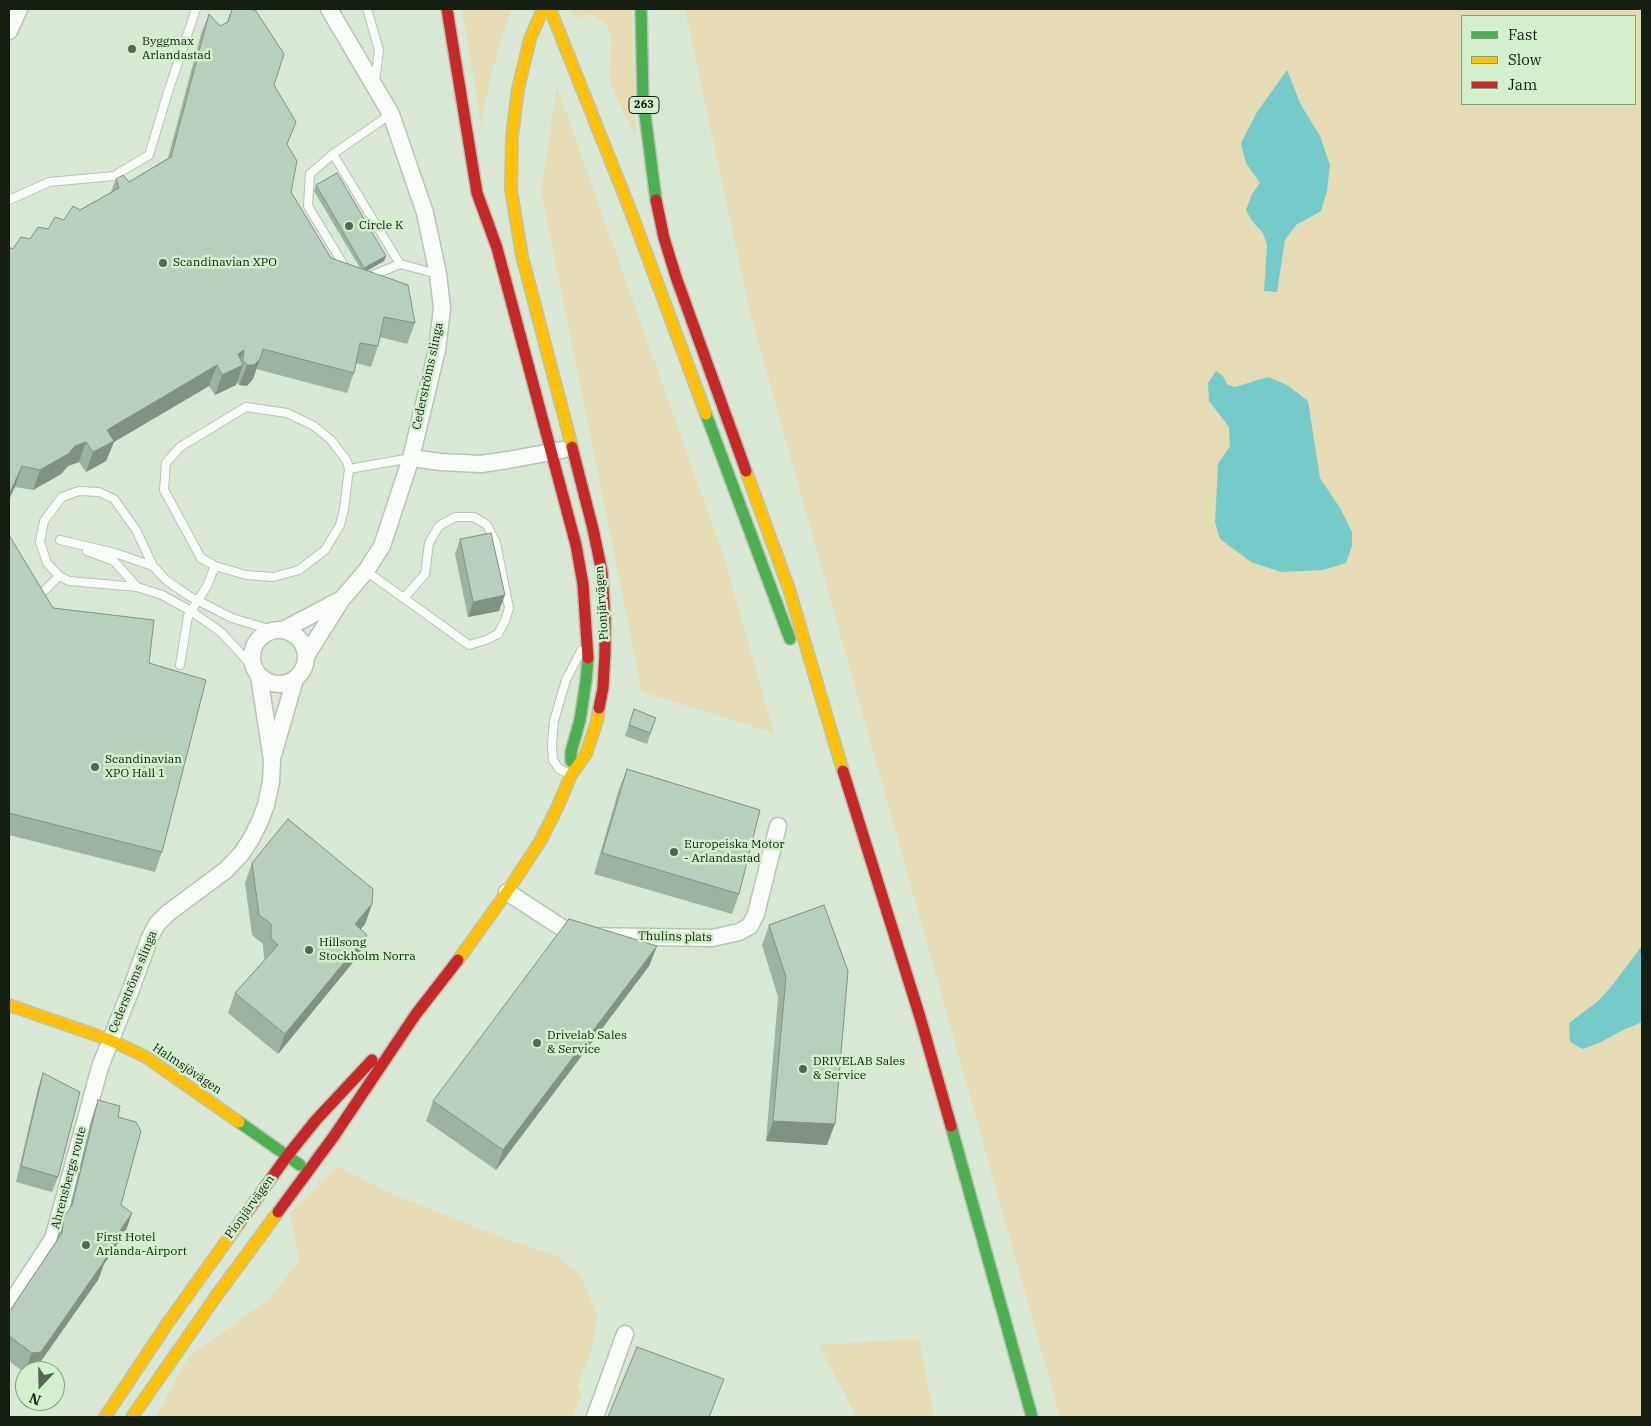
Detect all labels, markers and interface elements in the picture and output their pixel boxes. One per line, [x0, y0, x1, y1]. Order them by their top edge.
legend [1461, 15, 1636, 105]
text: Fast [1508, 25, 1538, 44]
place label: Byggmax Arlandastad [142, 35, 211, 63]
marker: Byggmax Arlandastad [126, 43, 138, 55]
text: Slow [1508, 50, 1541, 69]
text: Jam [1508, 75, 1537, 94]
road number: 263 [629, 96, 659, 114]
place label: Circle K [359, 219, 403, 233]
marker: Circle K [343, 220, 355, 232]
place label: Scandinavian XPO [173, 256, 277, 270]
marker: Scandinavian XPO [157, 257, 169, 269]
street label: Cederströms slinga [410, 321, 446, 431]
street label: Pionjärvägen [592, 565, 612, 641]
place label: Scandinavian XPO Hall 1 [105, 753, 182, 781]
marker: Scandinavian XPO Hall 1 [89, 761, 101, 773]
place label: Europeiska Motor - Arlandastad [684, 838, 785, 866]
marker: Europeiska Motor - Arlandastad [668, 846, 680, 858]
street label: Cederströms slinga [106, 929, 160, 1035]
street label: Thulins plats [638, 929, 712, 945]
place label: Hillsong Stockholm Norra [319, 936, 416, 964]
marker: Hillsong Stockholm Norra [303, 944, 315, 956]
place label: Drivelab Sales & Service [547, 1029, 627, 1057]
marker: Drivelab Sales & Service [531, 1037, 543, 1049]
street label: Halmsjövägen [150, 1041, 224, 1097]
place label: DRIVELAB Sales & Service [813, 1055, 905, 1083]
marker: DRIVELAB Sales & Service [797, 1063, 809, 1075]
street label: Ahrensbergs route [48, 1125, 90, 1231]
street label: Pionjärvägen [222, 1172, 278, 1242]
place label: First Hotel Arlanda-Airport [96, 1231, 187, 1259]
marker: First Hotel Arlanda-Airport [80, 1239, 92, 1251]
north arrow [15, 1361, 65, 1411]
text: N [27, 1389, 43, 1409]

